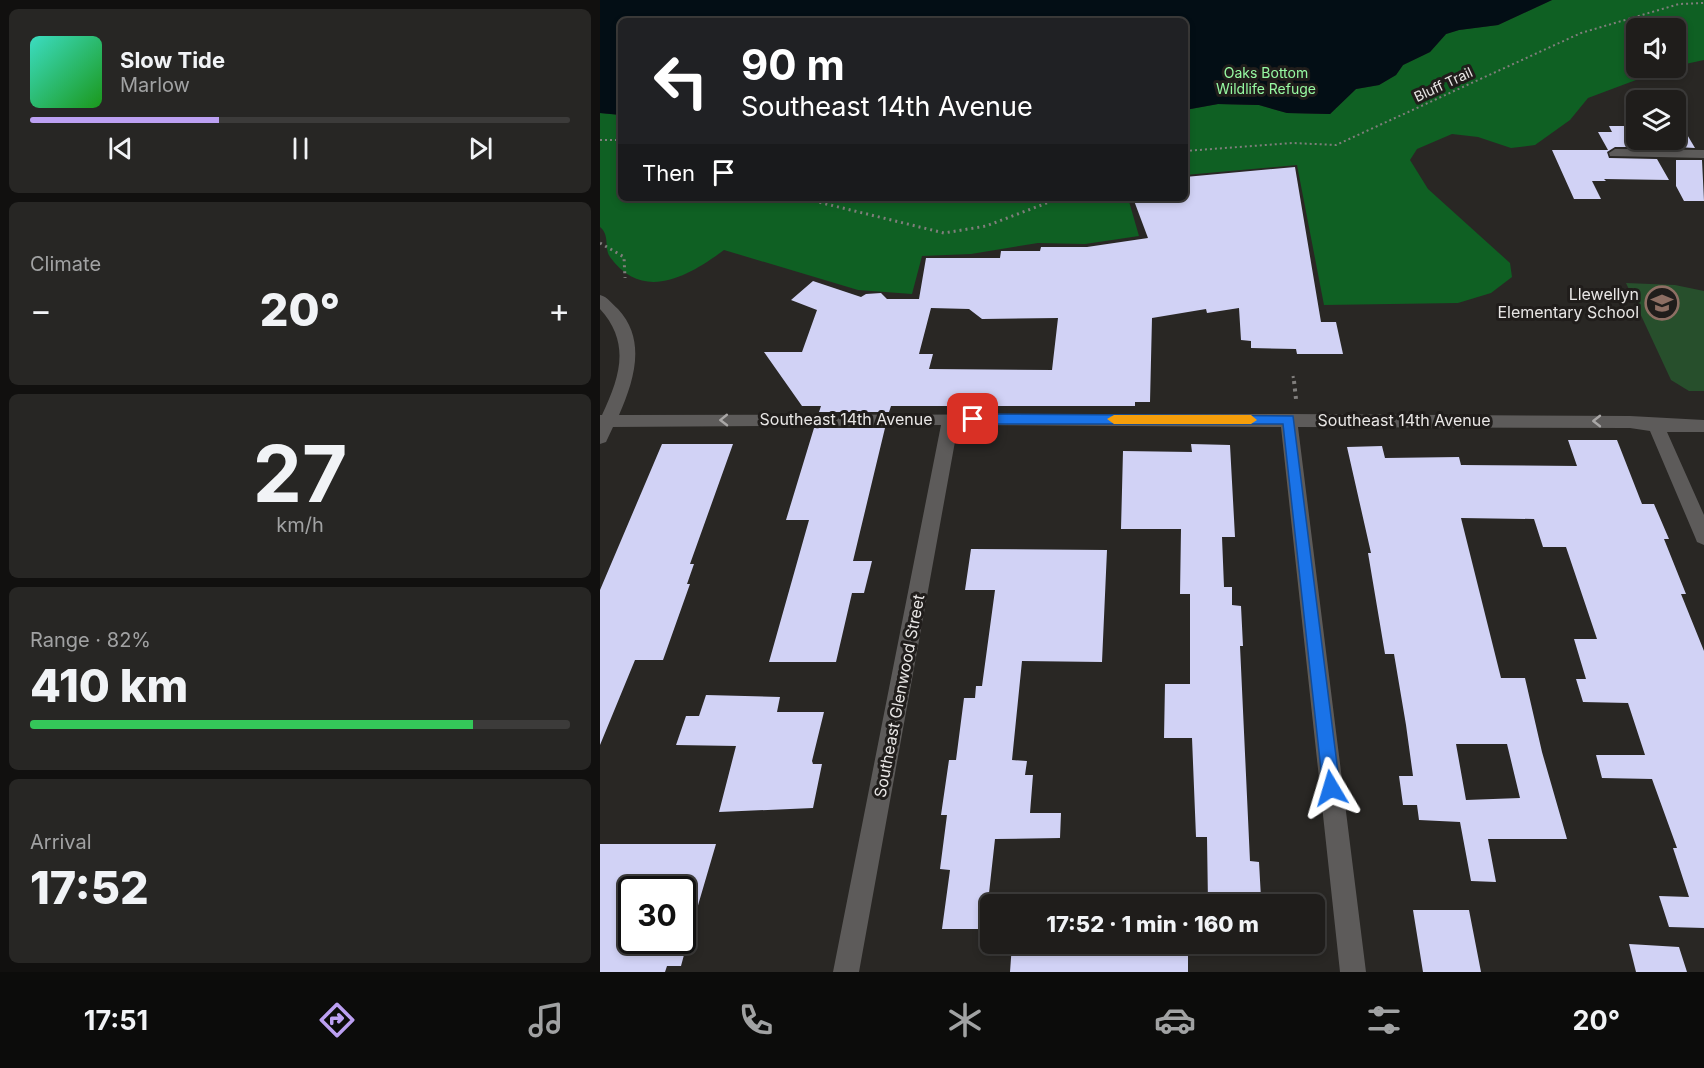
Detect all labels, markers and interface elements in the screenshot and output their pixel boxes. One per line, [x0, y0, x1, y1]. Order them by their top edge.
map controls [1626, 18, 1686, 150]
button: sound [1626, 18, 1686, 78]
text: 90 m [741, 39, 845, 90]
icon: left [642, 42, 720, 120]
text: Slow Tide [120, 47, 225, 73]
street label: Bluff Trail [1411, 63, 1475, 105]
park label: Oaks Bottom Wildlife Refuge [1216, 64, 1316, 97]
text: Marlow [120, 73, 190, 97]
text: Southeast 14th Avenue [741, 90, 1033, 123]
button: layers [1626, 90, 1686, 150]
icon: previous [104, 132, 137, 165]
icon: pause [284, 132, 317, 165]
icon: next [464, 132, 497, 165]
icon: arrive [707, 156, 740, 189]
text: Then [642, 160, 695, 186]
text: Climate [30, 252, 101, 276]
text: 20° [260, 282, 340, 337]
place label: Llewellyn Elementary School [1497, 284, 1639, 322]
school or university icon: Llewellyn Elementary School [1644, 285, 1680, 321]
text: − [30, 290, 52, 330]
text: + [548, 290, 570, 330]
pin [947, 393, 998, 444]
icon: arrive [956, 402, 989, 435]
street label: Southeast 14th Avenue [760, 409, 932, 429]
street label: Southeast 14th Avenue [1318, 410, 1490, 430]
one-way arrow [720, 414, 729, 426]
one-way arrow [1593, 415, 1602, 428]
text: 27 [253, 426, 347, 521]
text: km/h [276, 513, 324, 537]
street label: Southeast Glenwood Street [869, 593, 929, 799]
text: Range · 82% [30, 628, 151, 652]
text: 410 km [30, 658, 188, 713]
position arrow [1299, 756, 1363, 820]
text: Arrival [30, 830, 92, 854]
text: 17:52 [30, 860, 149, 915]
speed limit sign: 30 [618, 876, 696, 954]
text: 17:52 · 1 min · 160 m [1046, 911, 1259, 937]
icon: directions [316, 999, 358, 1041]
icon: music [525, 999, 567, 1041]
icon: phone [735, 999, 777, 1041]
icon: climate [944, 999, 986, 1041]
icon: car [1154, 999, 1196, 1041]
icon: filters [1363, 999, 1405, 1041]
text: 17:51 [84, 1004, 148, 1037]
text: 20° [1573, 1004, 1620, 1037]

